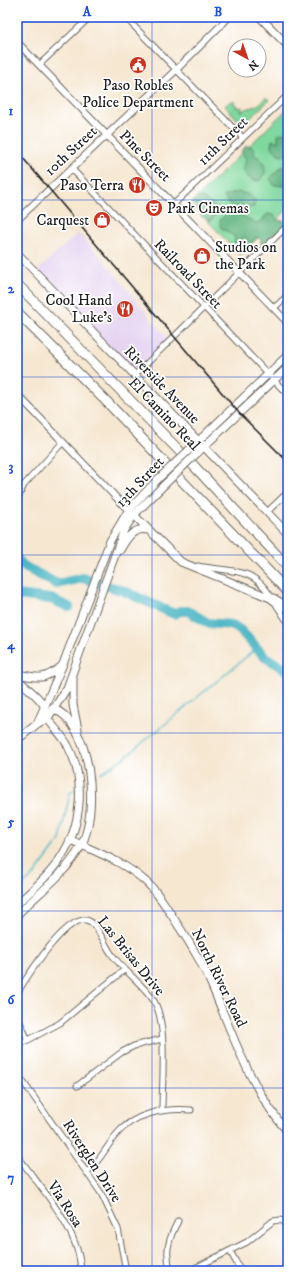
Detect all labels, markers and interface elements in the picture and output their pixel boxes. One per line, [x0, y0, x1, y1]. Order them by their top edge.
text: A [82, 4, 92, 20]
text: B [214, 4, 222, 20]
north arrow [227, 38, 267, 78]
public building icon: Paso Robles Police Department [128, 55, 148, 75]
text: N [245, 57, 261, 73]
place label: Paso Robles Police Department [82, 76, 194, 112]
text: 1 [9, 103, 14, 119]
street label: 11th Street [194, 112, 252, 170]
street label: 10th Street [41, 122, 101, 180]
street label: Pine Street [115, 126, 175, 186]
restaurant icon: Paso Terra [127, 175, 147, 195]
place label: Paso Terra [60, 176, 125, 195]
theatre icon: Park Cinemas [144, 198, 164, 218]
place label: Park Cinemas [167, 199, 249, 218]
shop icon: Carquest [92, 210, 112, 230]
place label: Carquest [36, 211, 89, 230]
street label: Railroad Street [150, 235, 226, 313]
place label: Studios on the Park [215, 238, 277, 274]
shop icon: Studios on the Park [192, 246, 212, 266]
text: 2 [8, 281, 15, 297]
place label: Cool Hand Luke's [46, 291, 113, 327]
restaurant icon: Cool Hand Luke's [115, 299, 135, 319]
street label: Riverside Avenue [120, 342, 204, 428]
street label: El Camino Real [124, 373, 204, 455]
street label: 13th Street [112, 453, 168, 511]
text: 3 [9, 459, 14, 475]
text: 4 [6, 637, 15, 654]
text: 5 [7, 814, 15, 830]
street label: Las Brisas Drive [93, 912, 169, 1000]
street label: North River Road [187, 926, 251, 1031]
text: 6 [8, 992, 16, 1008]
street label: Riverglen Drive [58, 1116, 126, 1206]
text: 7 [8, 1170, 15, 1186]
street label: Via Rosa [42, 1176, 87, 1231]

